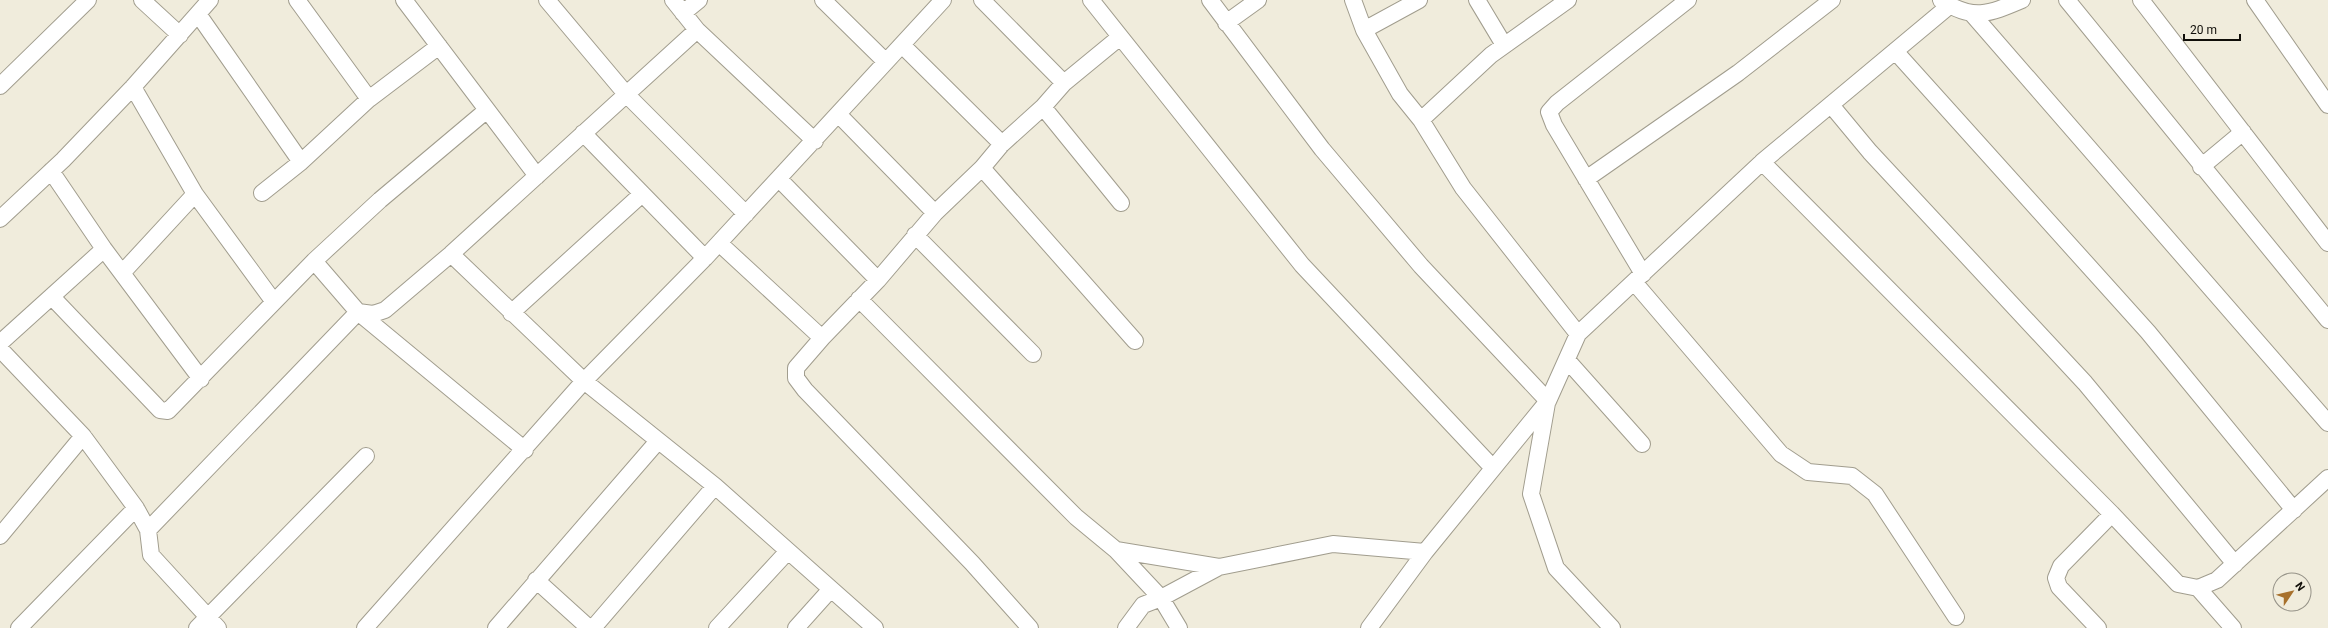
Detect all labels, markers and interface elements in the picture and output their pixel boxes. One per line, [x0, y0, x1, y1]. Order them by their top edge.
scale bar [2184, 16, 2240, 42]
text: 20 m [2190, 23, 2217, 37]
north arrow [2272, 572, 2312, 612]
text: N [2292, 580, 2307, 594]

